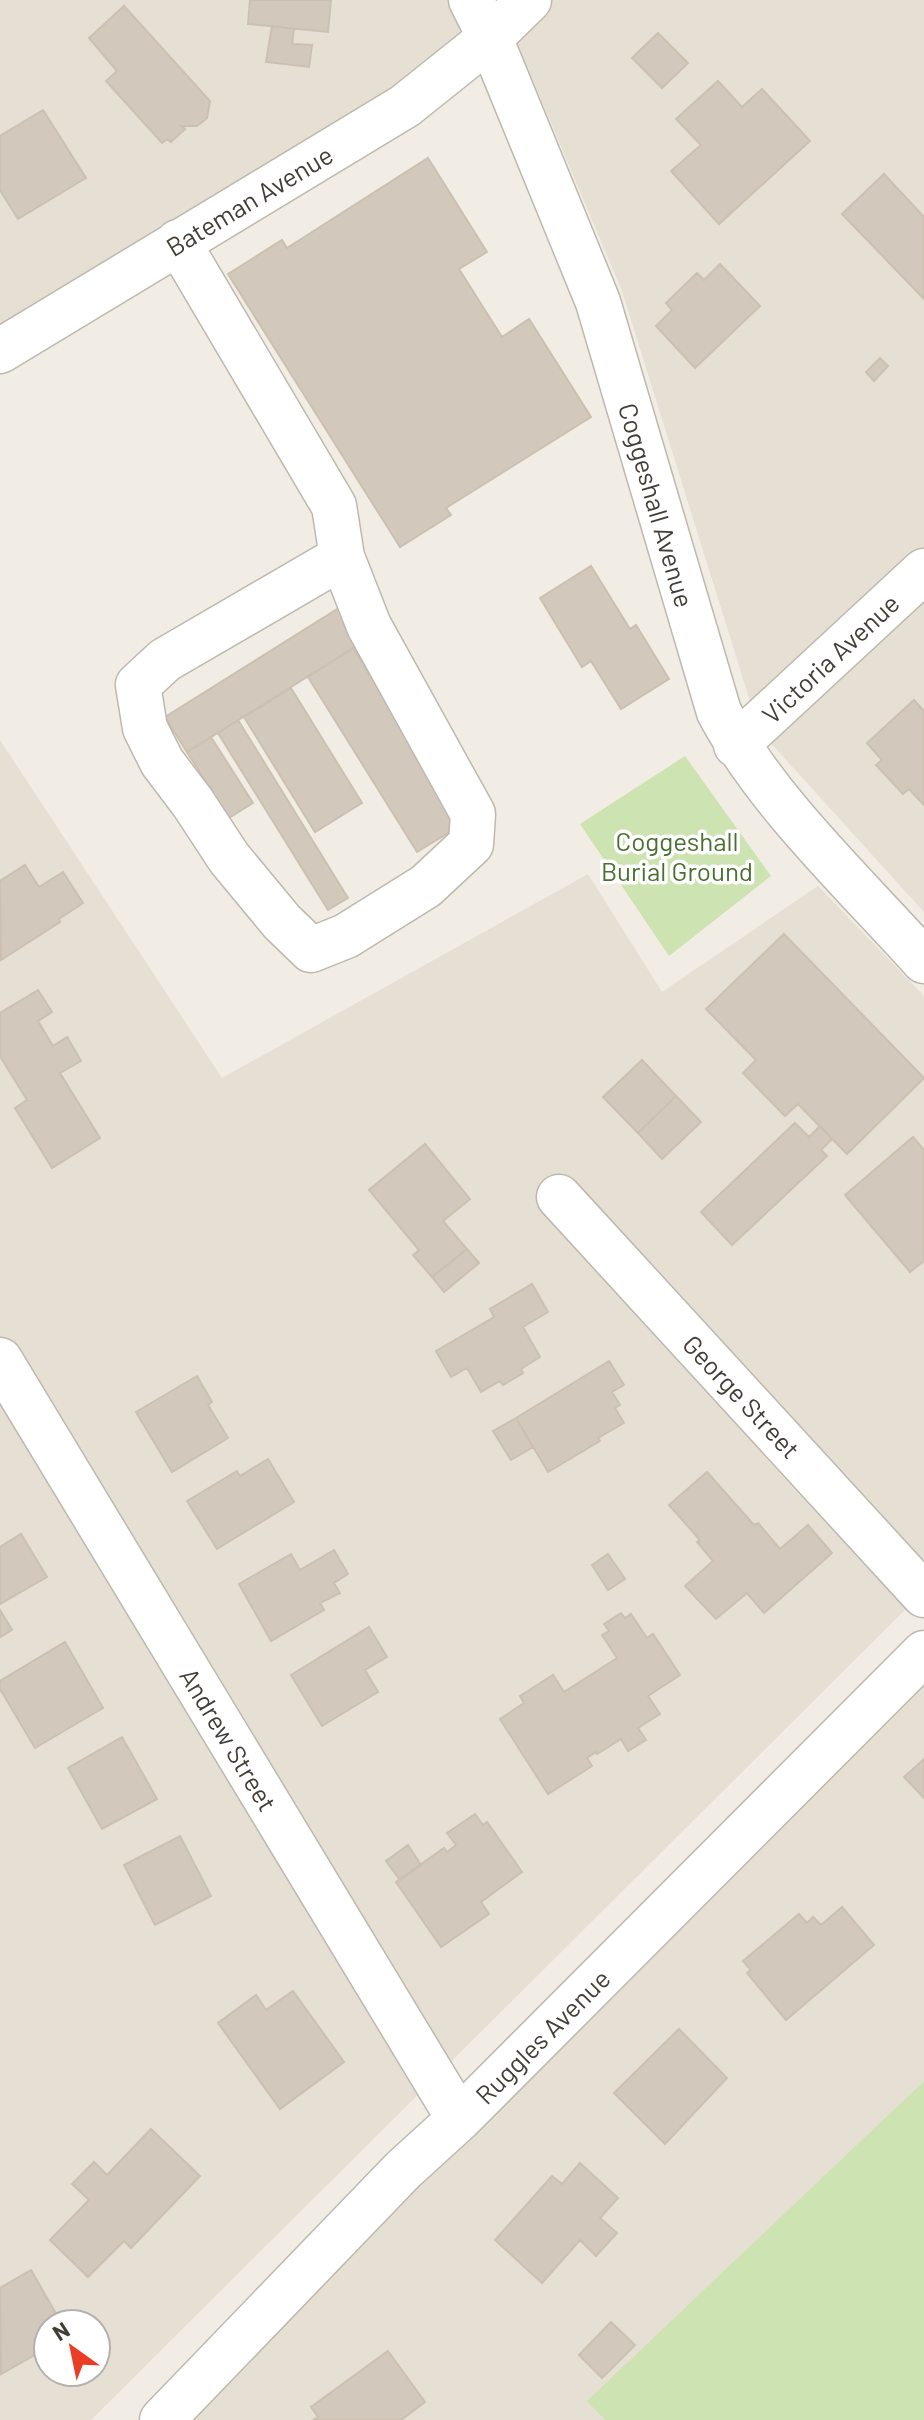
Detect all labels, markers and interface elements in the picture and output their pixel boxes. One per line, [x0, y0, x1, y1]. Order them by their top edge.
street label: Bateman Avenue [160, 138, 338, 262]
street label: Coggeshall Avenue [613, 399, 701, 611]
street label: Victoria Avenue [755, 587, 905, 729]
park label: Coggeshall Burial Ground [601, 825, 753, 886]
street label: George Street [677, 1328, 807, 1464]
street label: Andrew Street [174, 1662, 284, 1816]
street label: Ruggles Avenue [468, 1962, 616, 2110]
north arrow [32, 2308, 112, 2388]
text: N [47, 2315, 74, 2345]

